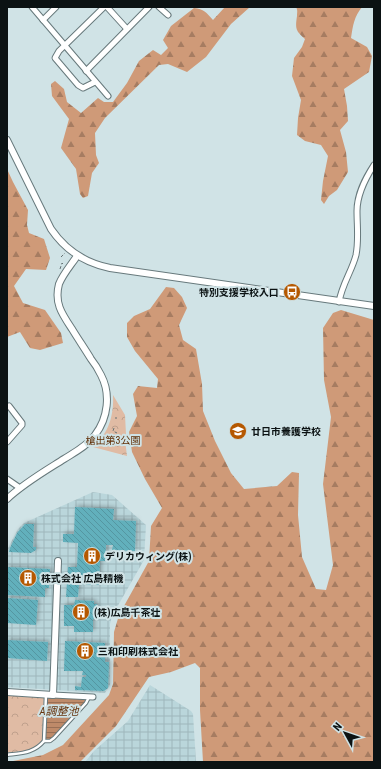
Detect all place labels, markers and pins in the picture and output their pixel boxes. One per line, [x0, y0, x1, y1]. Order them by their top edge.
bus stop icon: 特別支援学校入口 [282, 282, 302, 302]
place label: 特別支援学校入口 [199, 287, 279, 298]
school or university icon: 廿日市養護学校 [228, 421, 248, 441]
place label: 廿日市養護学校 [251, 426, 321, 437]
building icon: デリカウィング(株) [82, 546, 102, 566]
place label: デリカウィング(株) [105, 551, 191, 563]
building icon: 株式会社 広島精機 [18, 568, 38, 588]
place label: 株式会社 広島精機 [41, 573, 123, 584]
building icon: (株)広島千茶壮 [71, 602, 91, 622]
place label: (株)広島千茶壮 [94, 607, 160, 619]
building icon: 三和印刷株式会社 [75, 641, 95, 661]
place label: 三和印刷株式会社 [98, 646, 179, 657]

